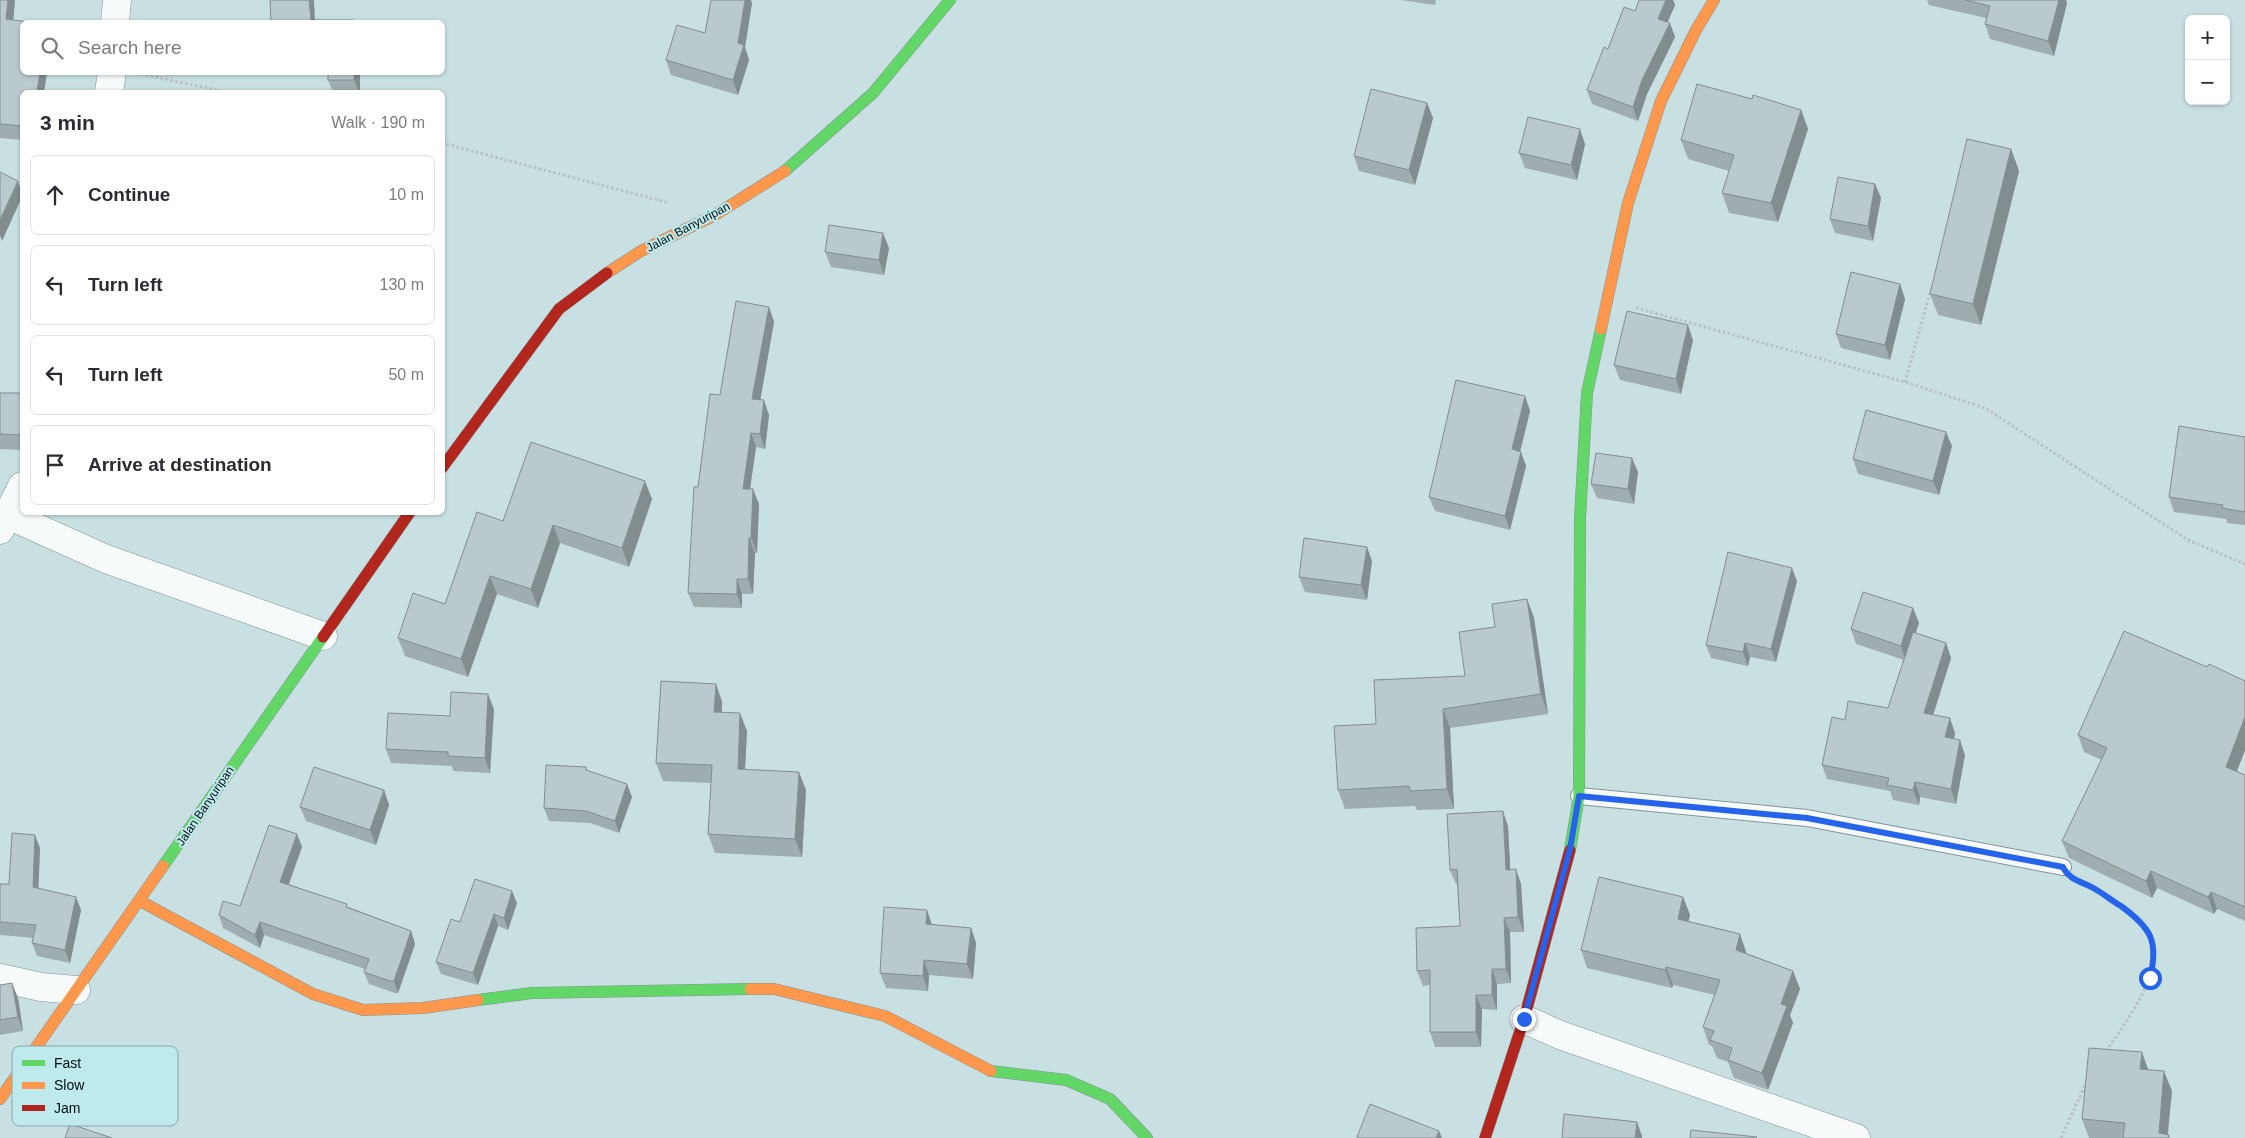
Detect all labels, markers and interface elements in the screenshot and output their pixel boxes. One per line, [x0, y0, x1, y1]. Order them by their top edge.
map controls [2185, 15, 2230, 105]
button: + [2185, 15, 2230, 60]
search box [20, 20, 445, 75]
icon: search [38, 34, 66, 62]
text: Search here [78, 37, 182, 58]
button: − [2185, 60, 2230, 105]
text: 3 min [40, 111, 95, 134]
text: Walk · 190 m [331, 114, 425, 131]
icon: ahead [41, 181, 69, 209]
text: Continue [88, 184, 170, 205]
text: 10 m [388, 186, 424, 203]
street label: Jalan Banyuripan [644, 199, 732, 255]
icon: left [41, 271, 69, 299]
text: Turn left [88, 274, 163, 295]
text: 130 m [380, 276, 424, 293]
icon: left [41, 361, 69, 389]
text: Turn left [88, 364, 163, 385]
text: 50 m [388, 366, 424, 383]
icon: arrive [41, 451, 69, 479]
text: Arrive at destination [88, 454, 272, 475]
street label: Jalan Banyuripan [173, 764, 237, 848]
route start [2139, 967, 2162, 990]
route end [1513, 1008, 1536, 1031]
legend [12, 1046, 178, 1126]
text: Fast [54, 1055, 81, 1071]
text: Slow [54, 1077, 85, 1093]
text: Jam [54, 1100, 80, 1116]

